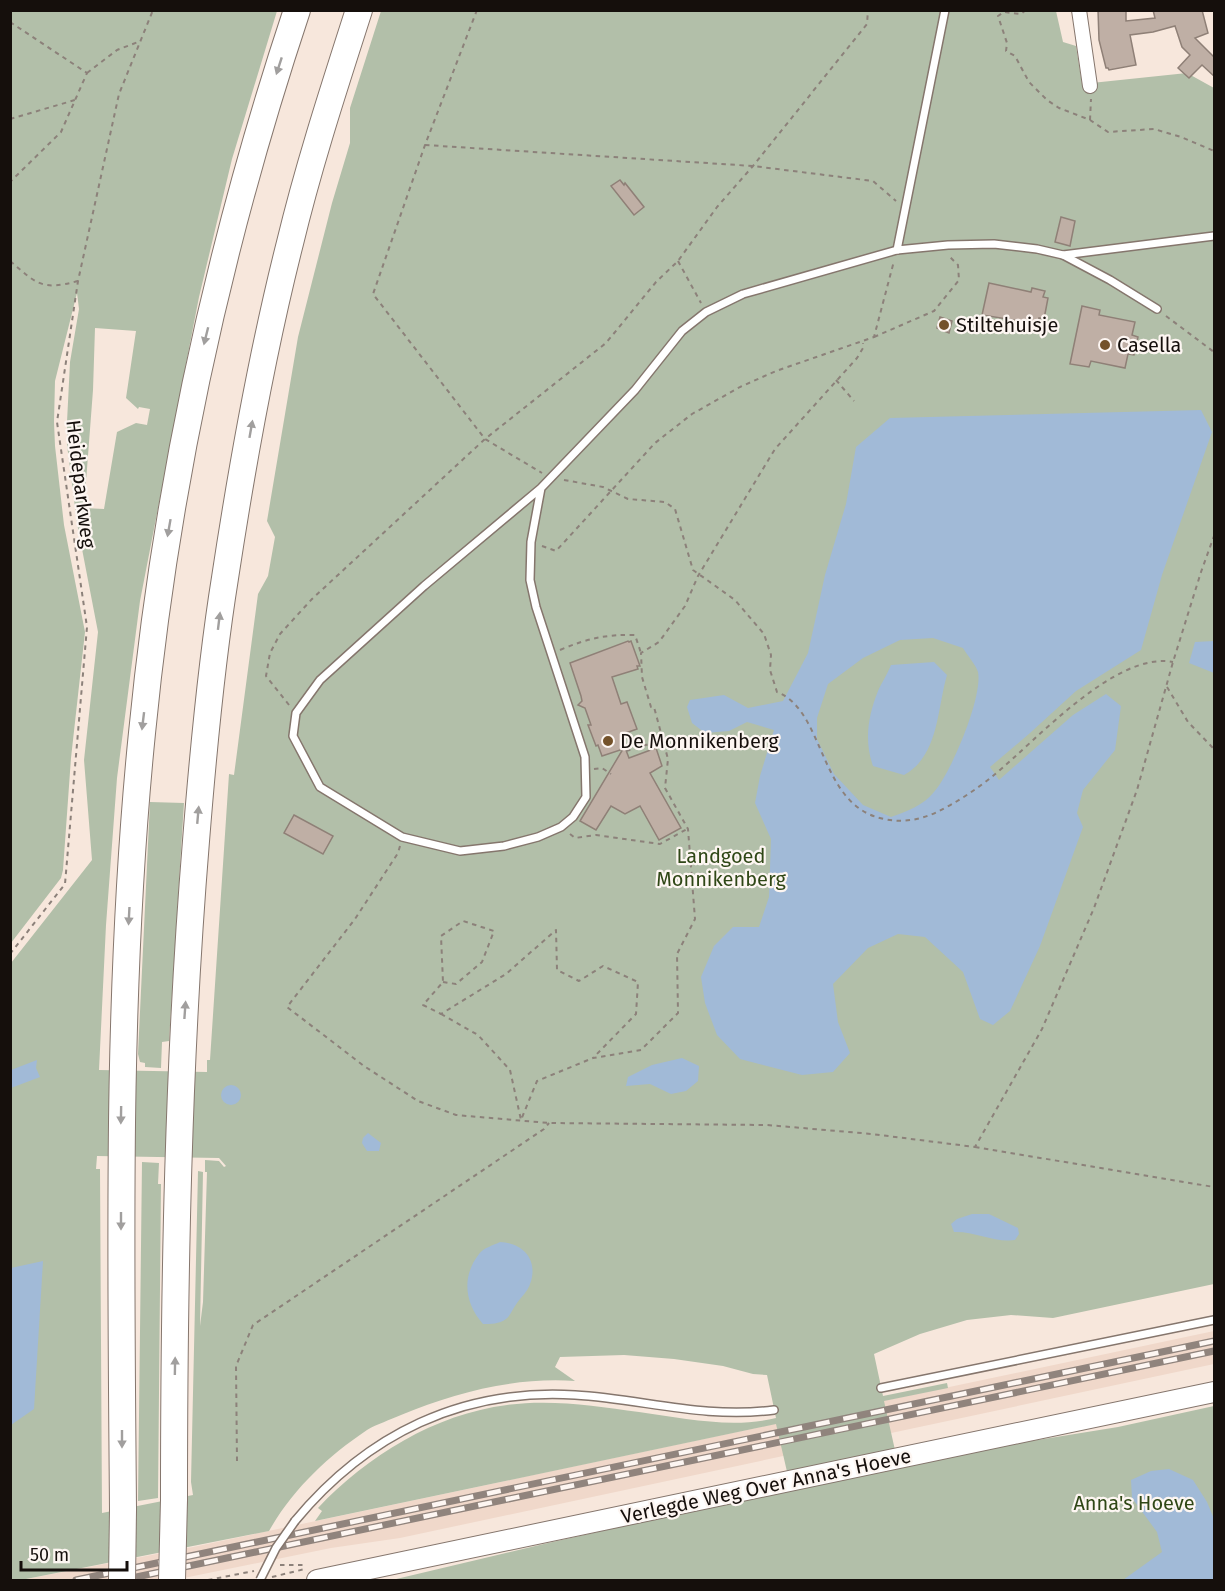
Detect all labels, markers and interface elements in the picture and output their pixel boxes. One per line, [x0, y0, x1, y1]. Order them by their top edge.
one-way arrow [273, 57, 283, 75]
place label: Stiltehuisje [956, 313, 1058, 337]
marker: Stiltehuisje [937, 318, 951, 332]
one-way arrow [200, 327, 210, 346]
place label: Casella [1117, 333, 1181, 357]
marker: Casella [1098, 338, 1112, 352]
street label: Heideparkweg [61, 418, 101, 550]
one-way arrow [247, 419, 256, 438]
one-way arrow [165, 519, 174, 538]
one-way arrow [214, 612, 224, 631]
one-way arrow [138, 712, 148, 731]
place label: De Monnikenberg [620, 729, 779, 753]
marker: De Monnikenberg [601, 734, 615, 748]
one-way arrow [193, 806, 203, 825]
park label: Landgoed Monnikenberg [656, 844, 786, 891]
one-way arrow [125, 906, 134, 925]
one-way arrow [180, 1000, 189, 1019]
one-way arrow [117, 1105, 126, 1124]
one-way arrow [116, 1211, 126, 1230]
one-way arrow [170, 1356, 180, 1375]
one-way arrow [117, 1430, 127, 1449]
street label: Verlegde Weg Over Anna's Hoeve [619, 1444, 913, 1528]
park label: Anna's Hoeve [1073, 1491, 1195, 1515]
scale bar [21, 1534, 128, 1572]
text: 50 m [30, 1544, 69, 1566]

